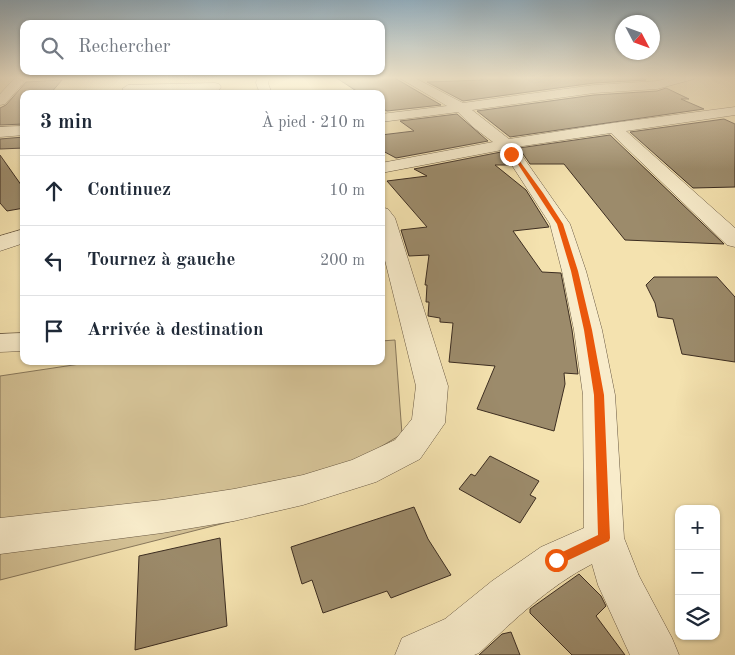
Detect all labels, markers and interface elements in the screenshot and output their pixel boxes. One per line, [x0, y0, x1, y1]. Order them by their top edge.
north arrow [615, 15, 660, 60]
search box [20, 20, 385, 75]
icon: search [38, 34, 66, 62]
text: Rechercher [78, 38, 171, 57]
text: 3 min [40, 112, 93, 133]
text: À pied · 210 m [262, 115, 365, 131]
route end [500, 143, 523, 166]
icon: ahead [40, 177, 68, 205]
text: Continuez [87, 181, 171, 200]
text: 10 m [329, 183, 365, 199]
icon: left [40, 247, 68, 275]
text: Tournez à gauche [87, 251, 235, 270]
text: 200 m [320, 253, 365, 269]
icon: arrive [40, 317, 68, 345]
text: Arrivée à destination [87, 321, 263, 340]
map controls [675, 505, 720, 640]
button: + [675, 505, 720, 550]
route start [545, 549, 568, 572]
button: − [675, 550, 720, 595]
button: layers [675, 595, 720, 640]

